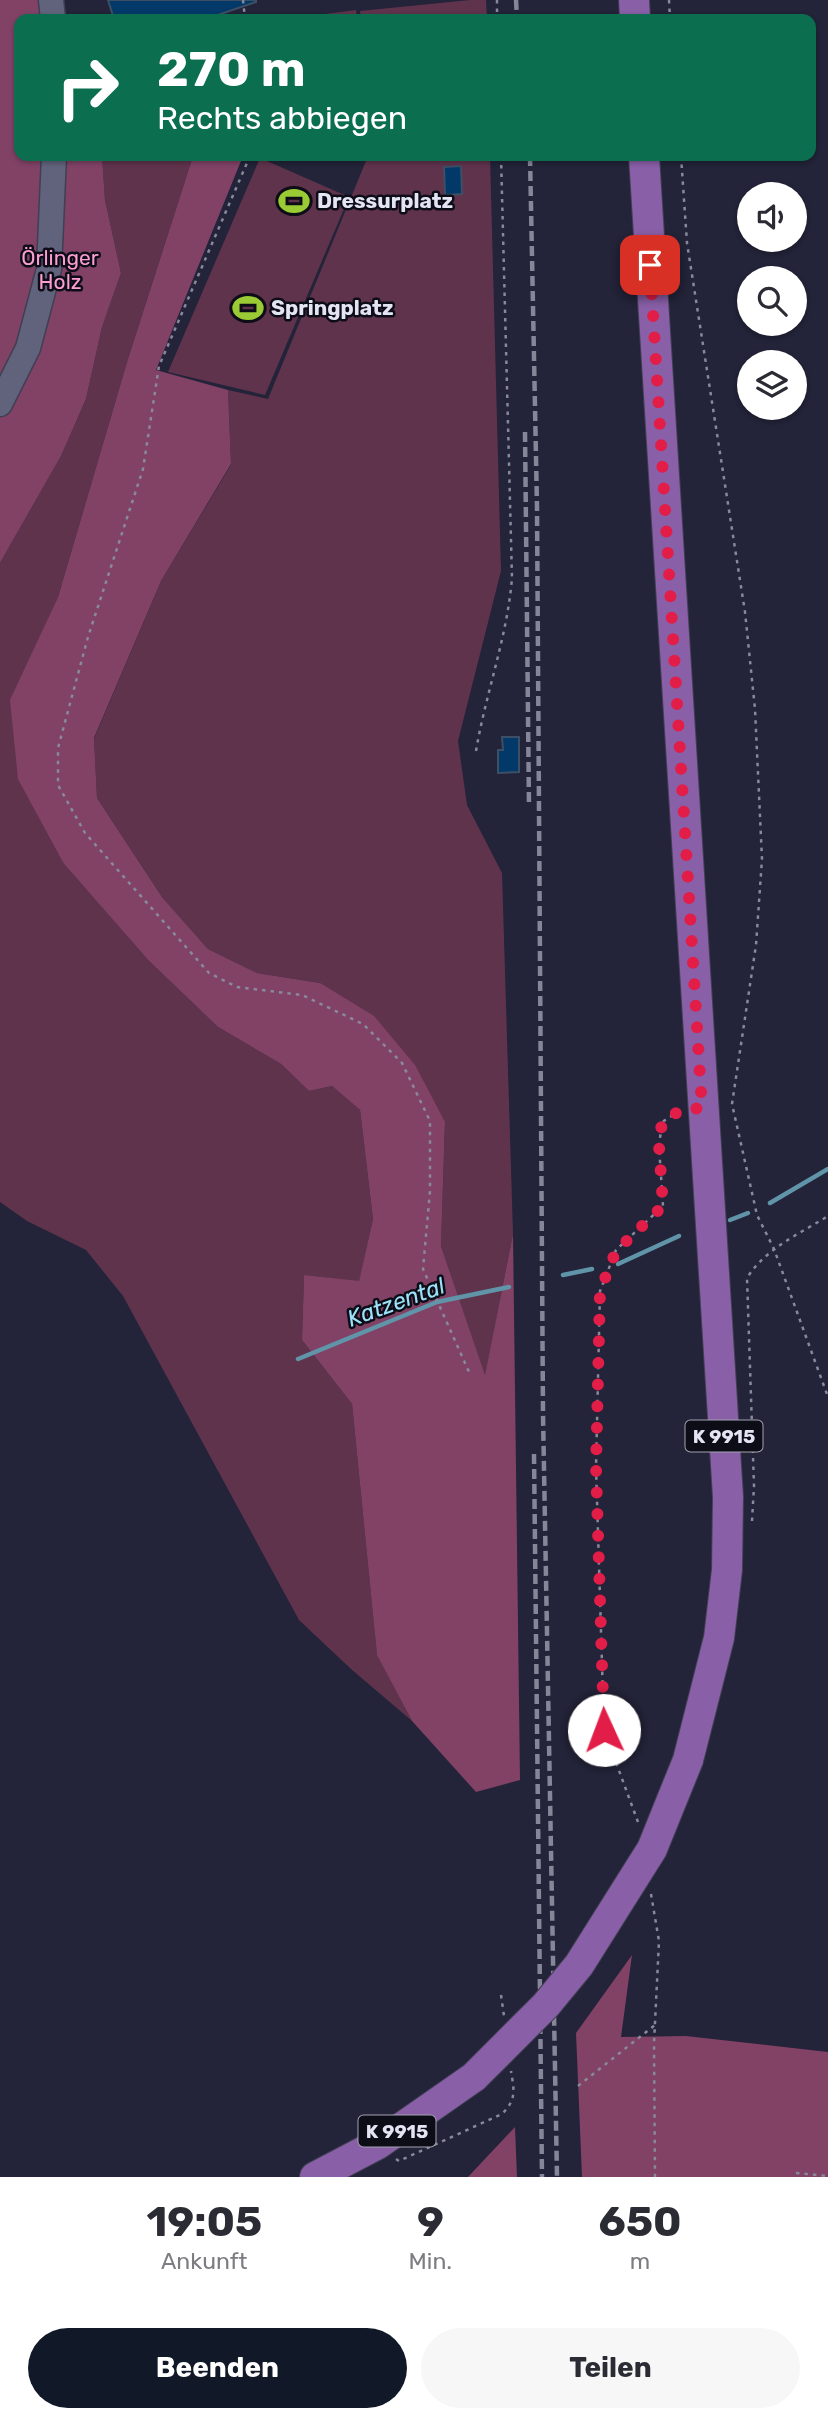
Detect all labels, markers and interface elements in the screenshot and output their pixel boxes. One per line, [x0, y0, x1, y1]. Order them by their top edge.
text: 270 m [157, 40, 306, 98]
icon: right [42, 42, 133, 133]
text: Rechts abbiegen [157, 99, 407, 137]
map controls [737, 182, 807, 420]
button: sound [737, 182, 807, 252]
sports icon: Dressurplatz [277, 184, 311, 218]
place label: Dressurplatz [317, 188, 453, 213]
pin [620, 235, 680, 295]
park label: Örlinger Holz [21, 245, 99, 294]
icon: arrive [631, 246, 669, 284]
button: search [737, 266, 807, 336]
sports icon: Springplatz [231, 291, 265, 325]
place label: Springplatz [271, 295, 394, 320]
button: layers [737, 350, 807, 420]
water label: Katzental [343, 1271, 449, 1333]
road number: K 9915 [686, 1420, 762, 1452]
position arrow [567, 1693, 641, 1767]
road number: K 9915 [358, 2116, 436, 2146]
text: 19:05 [146, 2197, 262, 2247]
text: 9 [417, 2197, 444, 2247]
text: 650 [599, 2197, 682, 2247]
text: Ankunft [161, 2247, 248, 2275]
text: Min. [409, 2247, 452, 2275]
text: m [630, 2247, 650, 2275]
button: Beenden [28, 2328, 407, 2408]
button: Teilen [421, 2328, 800, 2408]

